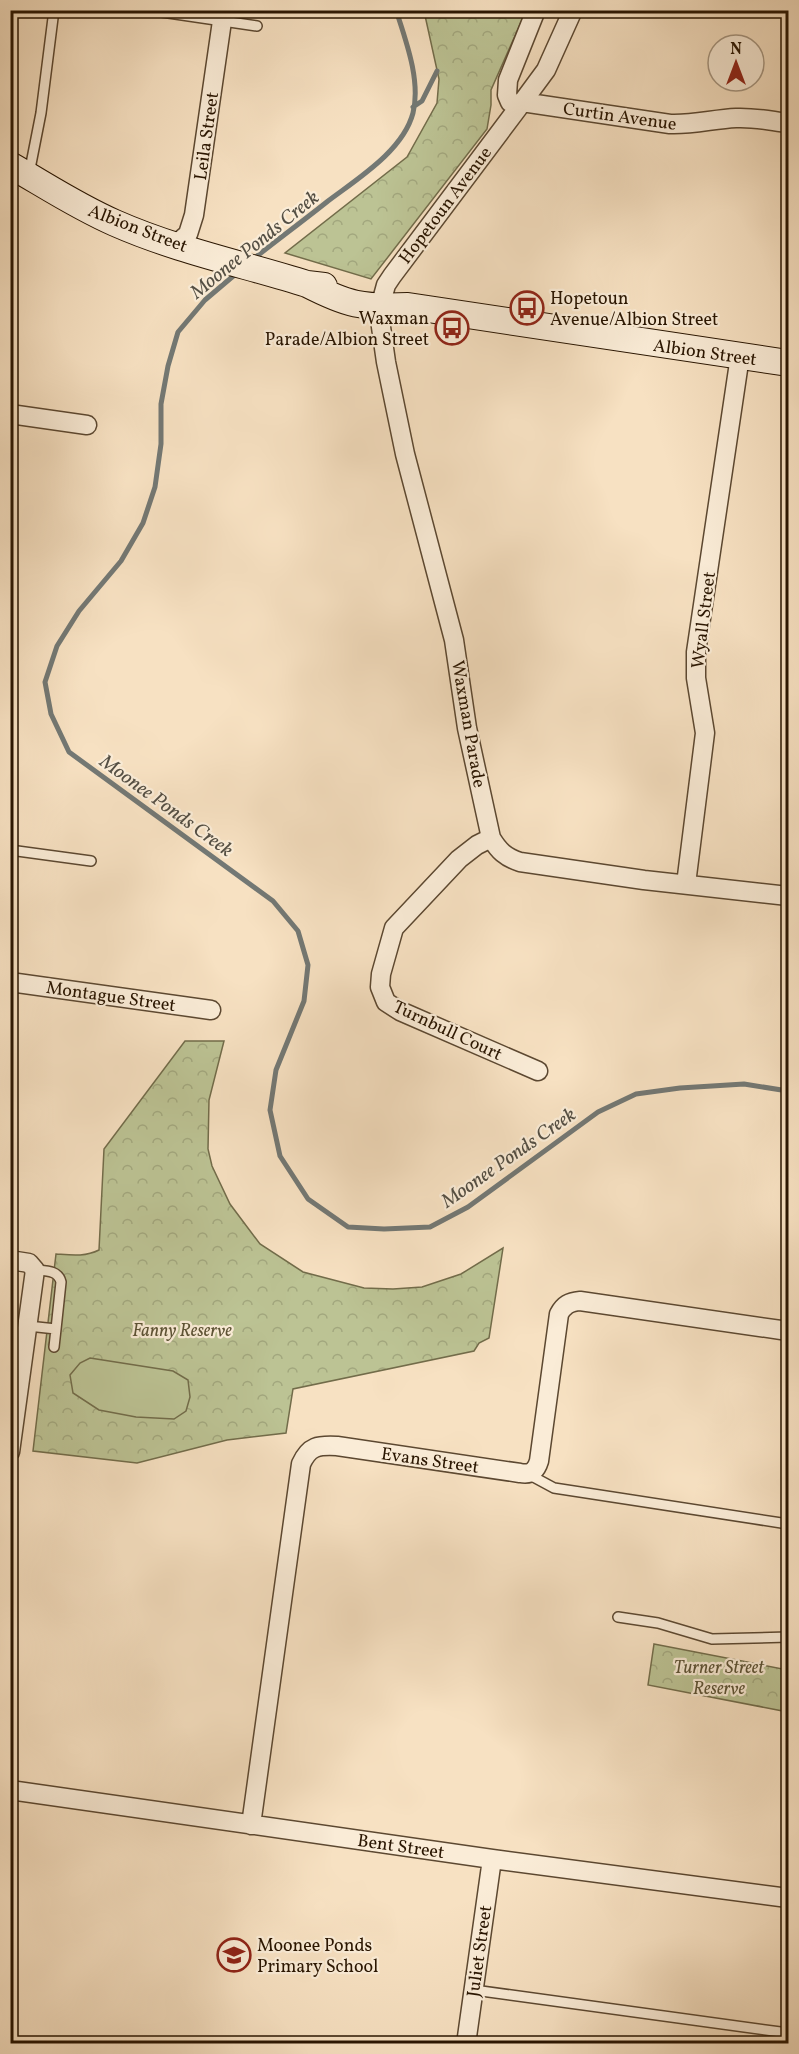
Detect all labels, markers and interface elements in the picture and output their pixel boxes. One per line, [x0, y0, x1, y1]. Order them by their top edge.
north arrow [706, 33, 766, 93]
text: N [730, 39, 742, 61]
street label: Leila Street [189, 90, 226, 182]
street label: Curtin Avenue [561, 97, 678, 138]
street label: Hopetoun Avenue [394, 142, 499, 270]
water label: Moonee Ponds Creek [184, 185, 326, 307]
street label: Albion Street [84, 199, 191, 260]
place label: Hopetoun Avenue/Albion Street [550, 287, 718, 333]
bus stop icon: Hopetoun Avenue/Albion Street [509, 290, 545, 326]
place label: Waxman Parade/Albion Street [265, 307, 429, 353]
bus stop icon: Waxman Parade/Albion Street [434, 310, 470, 346]
street label: Albion Street [651, 334, 758, 373]
street label: Wyall Street [686, 570, 723, 670]
street label: Waxman Parade [444, 659, 491, 790]
water label: Moonee Ponds Creek [93, 748, 238, 865]
street label: Montague Street [44, 976, 177, 1019]
street label: Turnbull Court [389, 995, 506, 1068]
water label: Moonee Ponds Creek [435, 1102, 582, 1216]
park label: Fanny Reserve [132, 1319, 232, 1344]
street label: Evans Street [379, 1442, 480, 1481]
park label: Turner Street Reserve [674, 1656, 765, 1702]
street label: Bent Street [356, 1829, 446, 1866]
street label: Juliet Street [462, 1904, 499, 1999]
place label: Moonee Ponds Primary School [257, 1934, 378, 1980]
school or university icon: Moonee Ponds Primary School [216, 1937, 252, 1973]

